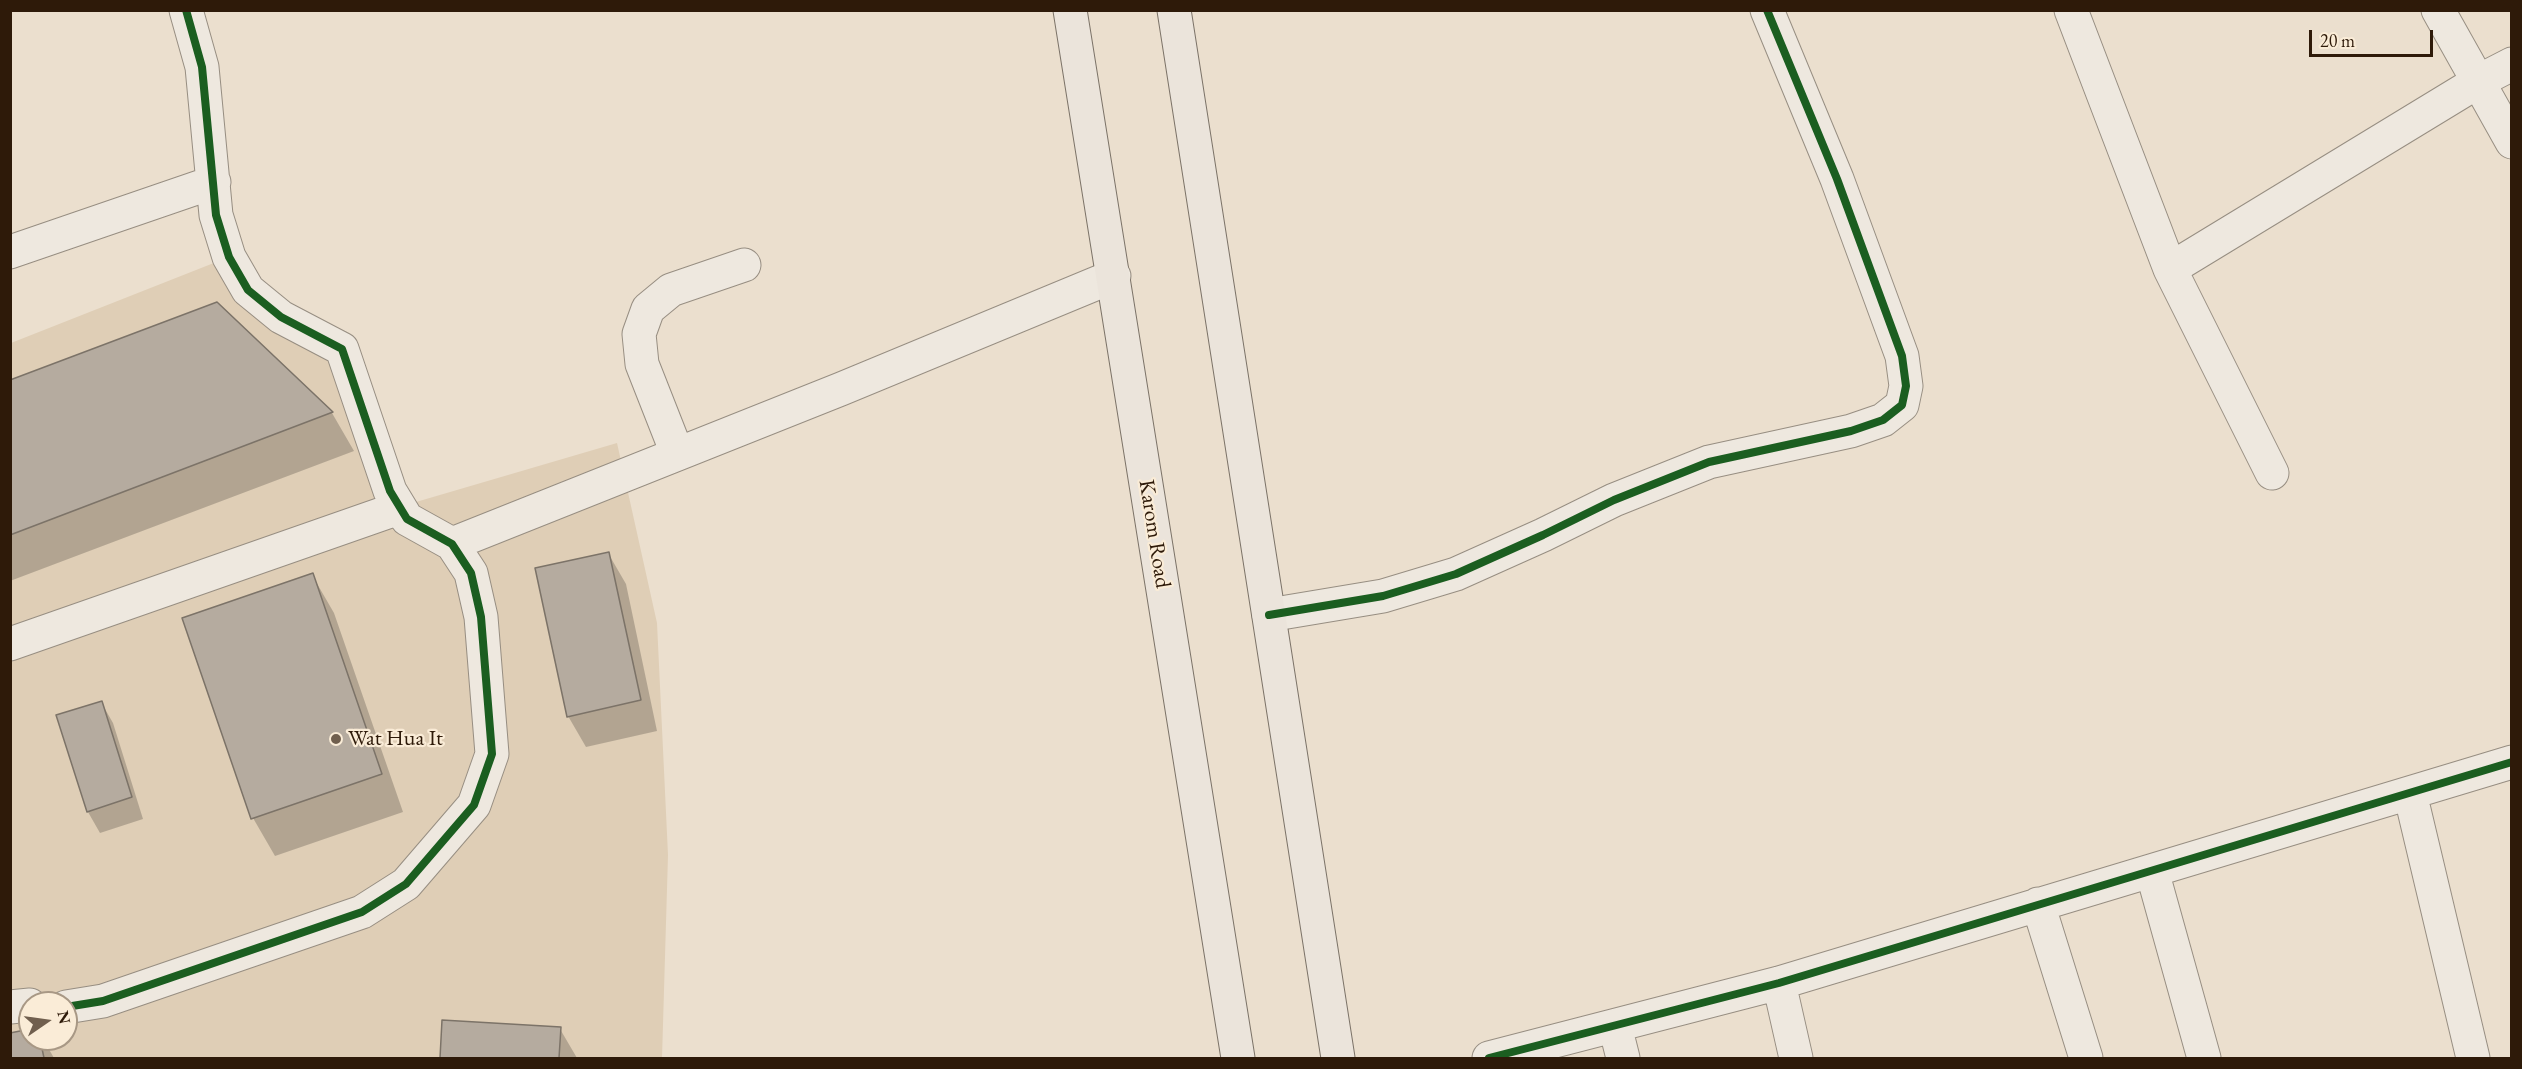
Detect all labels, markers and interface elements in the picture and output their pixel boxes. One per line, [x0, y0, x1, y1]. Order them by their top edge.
scale bar [2312, 18, 2436, 56]
text: 20 m [2320, 29, 2355, 52]
street label: Karom Road [1132, 478, 1176, 590]
place label: Wat Hua It [348, 726, 443, 752]
marker: Wat Hua It [329, 732, 343, 746]
north arrow [18, 991, 78, 1051]
text: N [52, 1009, 76, 1026]

